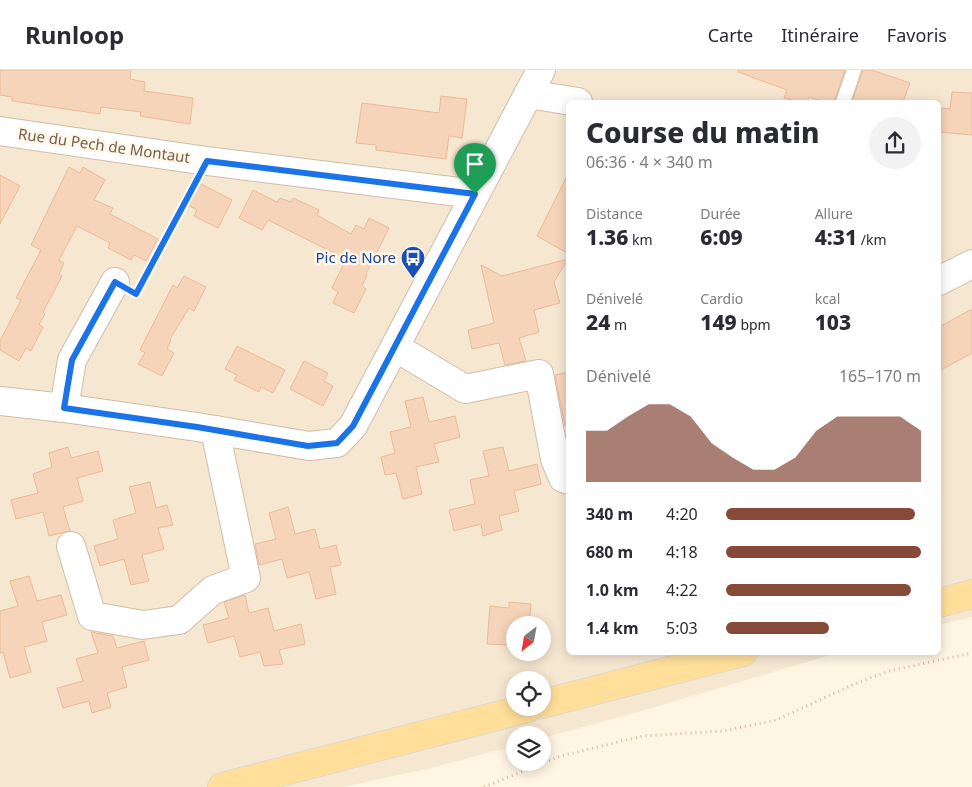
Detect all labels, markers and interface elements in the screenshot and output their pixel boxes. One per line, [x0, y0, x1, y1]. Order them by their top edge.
text: Runloop [25, 18, 124, 51]
text: Carte [708, 23, 753, 47]
text: Itinéraire [781, 23, 859, 47]
text: Favoris [887, 23, 947, 47]
text: Course du matin [586, 113, 819, 151]
button: share [869, 117, 921, 169]
street label: Rue du Pech de Montaut [17, 123, 192, 167]
pin [454, 143, 496, 194]
icon: arrive [461, 150, 489, 178]
text: 06:36 · 4 × 340 m [586, 151, 713, 173]
text: Distance [586, 204, 643, 223]
text: Durée [700, 204, 741, 223]
text: Allure [815, 204, 853, 223]
text: 1.36 [586, 223, 628, 251]
text: 6:09 [700, 223, 743, 251]
text: 4:31 [815, 223, 857, 251]
text: km [628, 230, 653, 249]
text: /km [857, 230, 886, 249]
bus stop icon: Pic de Nore [400, 245, 426, 279]
place label: Pic de Nore [316, 247, 396, 267]
text: Dénivelé [586, 289, 643, 308]
text: Cardio [700, 289, 743, 308]
text: kcal [815, 289, 840, 308]
text: 24 [586, 308, 610, 336]
text: 149 [700, 308, 737, 336]
text: 103 [815, 308, 851, 336]
text: m [610, 315, 627, 334]
text: bpm [737, 315, 771, 334]
text: Dénivelé [586, 365, 651, 387]
text: 165–170 m [839, 365, 921, 387]
text: 340 m [586, 503, 633, 525]
text: 4:20 [666, 503, 698, 525]
text: 680 m [586, 541, 633, 563]
text: 4:18 [666, 541, 698, 563]
text: 1.0 km [586, 579, 638, 601]
text: 4:22 [666, 579, 698, 601]
north arrow [506, 616, 551, 661]
map controls [506, 616, 551, 771]
text: 1.4 km [586, 617, 638, 639]
text: 5:03 [666, 617, 698, 639]
button: locate [506, 671, 551, 716]
button: layers [506, 726, 551, 771]

